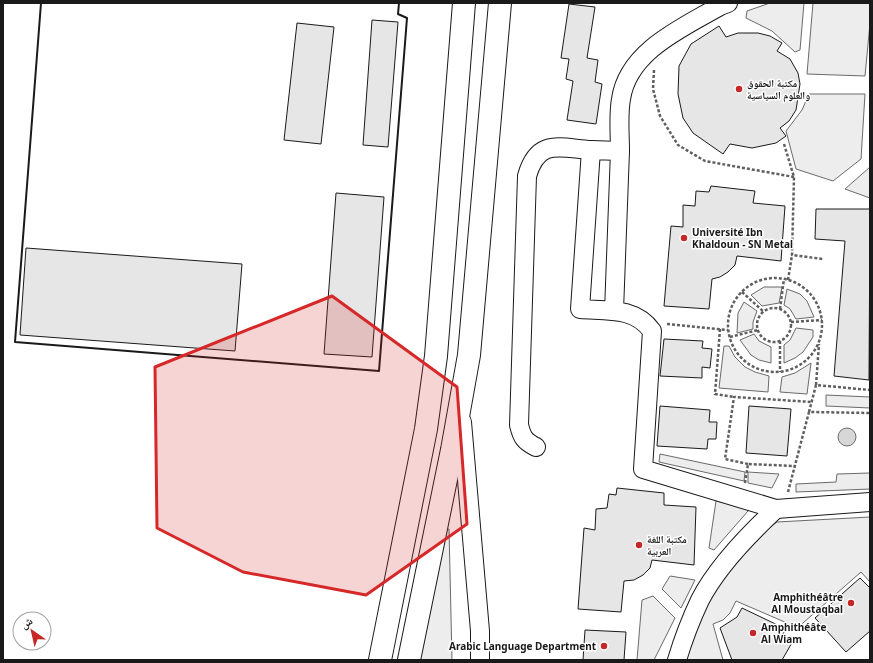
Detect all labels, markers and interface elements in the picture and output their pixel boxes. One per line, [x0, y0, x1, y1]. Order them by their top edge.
place label: مكتبة الحقوق والعلوم السياسية [747, 76, 810, 102]
marker: مكتبة الحقوق والعلوم السياسية [734, 84, 744, 94]
place label: Université Ibn Khaldoun - SN Metal [692, 225, 793, 251]
marker: Université Ibn Khaldoun - SN Metal [679, 233, 689, 243]
place label: مكتبة اللغة العربية [647, 532, 687, 558]
marker: مكتبة اللغة العربية [634, 540, 644, 550]
place label: Amphithéâtre Al Moustaqbal [771, 590, 843, 616]
marker: Amphithéâtre Al Moustaqbal [846, 598, 856, 608]
north arrow [12, 611, 52, 651]
text: ش [17, 613, 36, 633]
place label: Amphithéâte Al Wiam [761, 620, 827, 646]
marker: Amphithéâte Al Wiam [748, 628, 758, 638]
place label: Arabic Language Department [449, 639, 597, 653]
marker: Arabic Language Department [599, 641, 609, 651]

